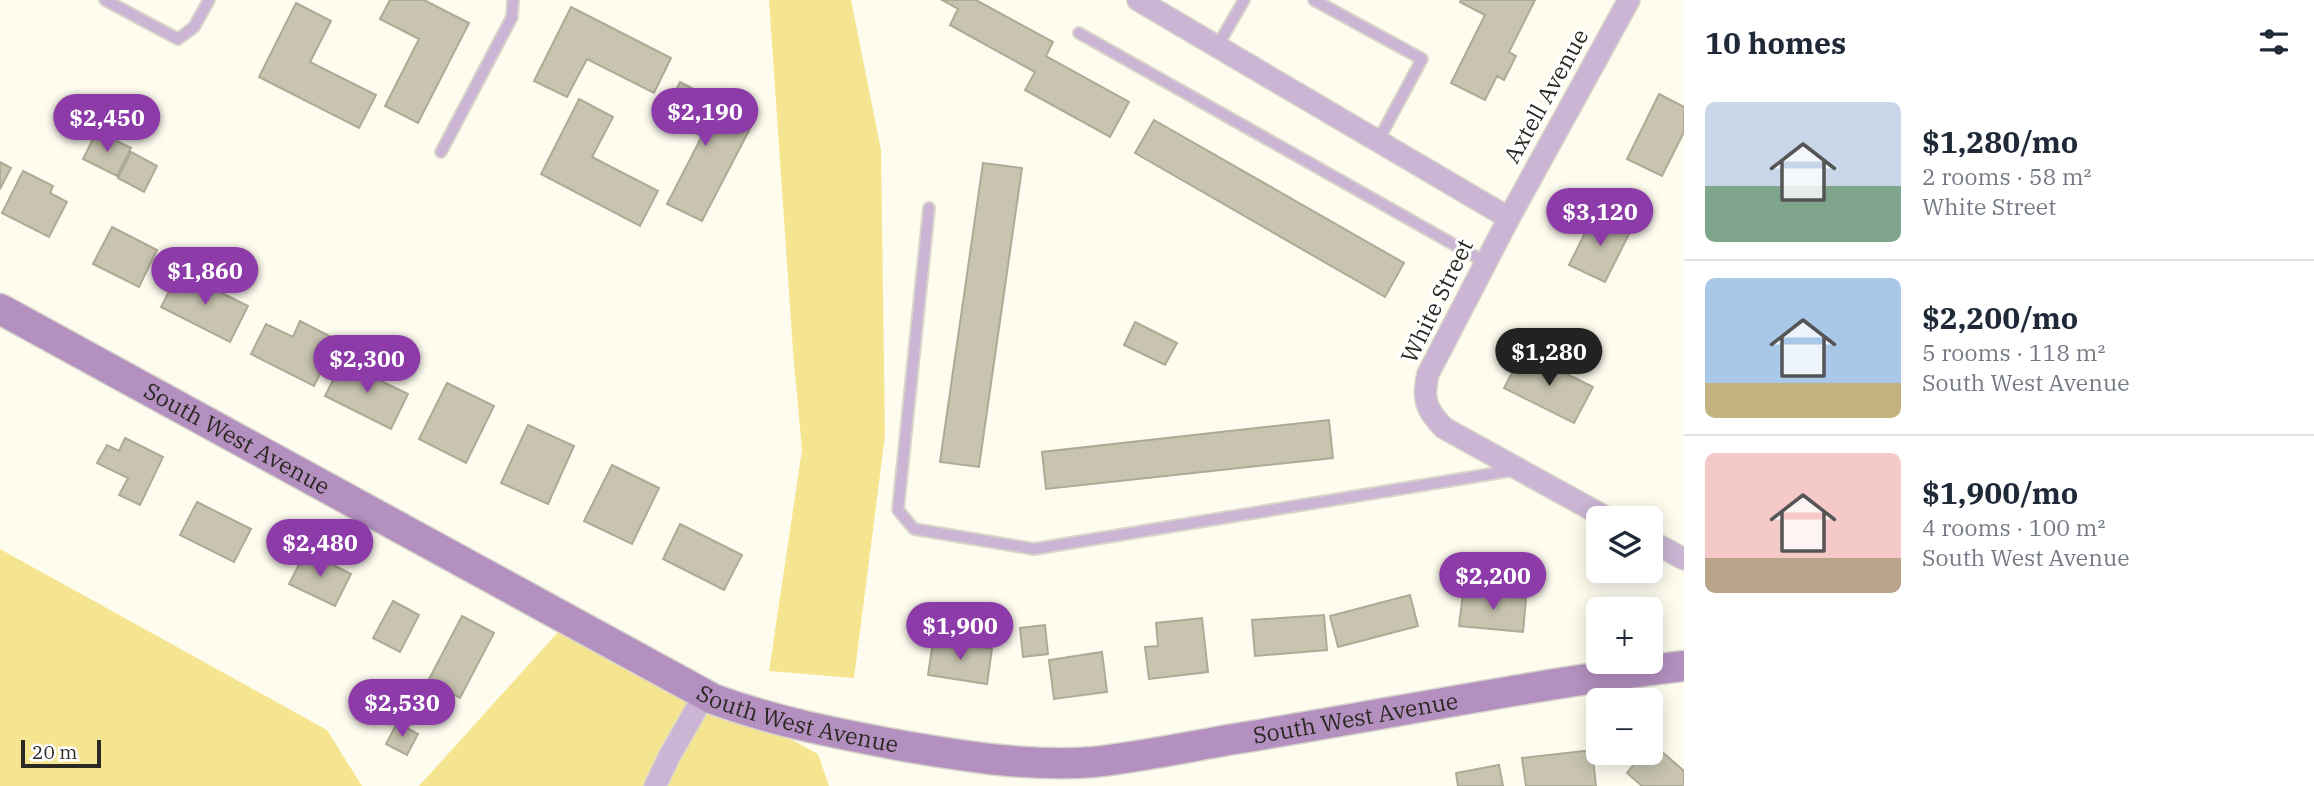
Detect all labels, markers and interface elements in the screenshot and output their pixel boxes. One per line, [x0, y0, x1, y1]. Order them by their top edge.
street label: Axtell Avenue [1496, 23, 1594, 168]
text: 10 homes [1705, 23, 1846, 62]
icon: filters [2255, 23, 2293, 61]
pin: $2,190 [648, 88, 762, 148]
pin: $2,450 [50, 94, 164, 154]
text: $2,190 [667, 96, 743, 126]
text: $2,450 [69, 102, 145, 132]
text: $1,280/mo [1922, 122, 2078, 161]
icon: home [1761, 130, 1845, 214]
text: 2 rooms · 58 m² [1922, 161, 2092, 191]
pin: $3,120 [1543, 188, 1657, 248]
text: White Street [1922, 191, 2056, 221]
text: $3,120 [1562, 196, 1638, 226]
street label: White Street [1393, 234, 1479, 367]
pin: $1,860 [148, 247, 262, 307]
text: $1,860 [167, 255, 243, 285]
text: $2,200/mo [1922, 298, 2078, 337]
icon: home [1761, 306, 1845, 390]
pin: $1,280 [1492, 328, 1606, 388]
pin: $2,300 [310, 336, 424, 395]
text: $1,280 [1511, 336, 1587, 366]
text: 5 rooms · 118 m² [1922, 337, 2105, 367]
text: $2,300 [329, 343, 405, 373]
text: South West Avenue [1922, 367, 2129, 397]
street label: South West Avenue [139, 375, 336, 501]
text: $1,900/mo [1922, 473, 2078, 512]
icon: home [1761, 481, 1845, 565]
map controls [1586, 506, 1663, 765]
button: layers [1586, 506, 1663, 583]
text: 4 rooms · 100 m² [1922, 512, 2105, 542]
pin: $2,480 [263, 520, 377, 579]
text: $2,480 [282, 527, 358, 557]
text: South West Avenue [1922, 542, 2129, 572]
pin: $2,200 [1436, 552, 1550, 612]
text: $2,200 [1455, 560, 1531, 590]
button: + [1586, 597, 1663, 674]
pin: $1,900 [903, 602, 1017, 662]
text: $1,900 [922, 610, 998, 640]
street label: South West Avenue [692, 677, 901, 759]
pin: $2,530 [345, 680, 459, 739]
street label: South West Avenue [1251, 685, 1460, 750]
text: $2,530 [364, 687, 440, 717]
button: − [1586, 688, 1663, 765]
scale bar [21, 737, 102, 769]
text: 20 m [32, 740, 77, 764]

